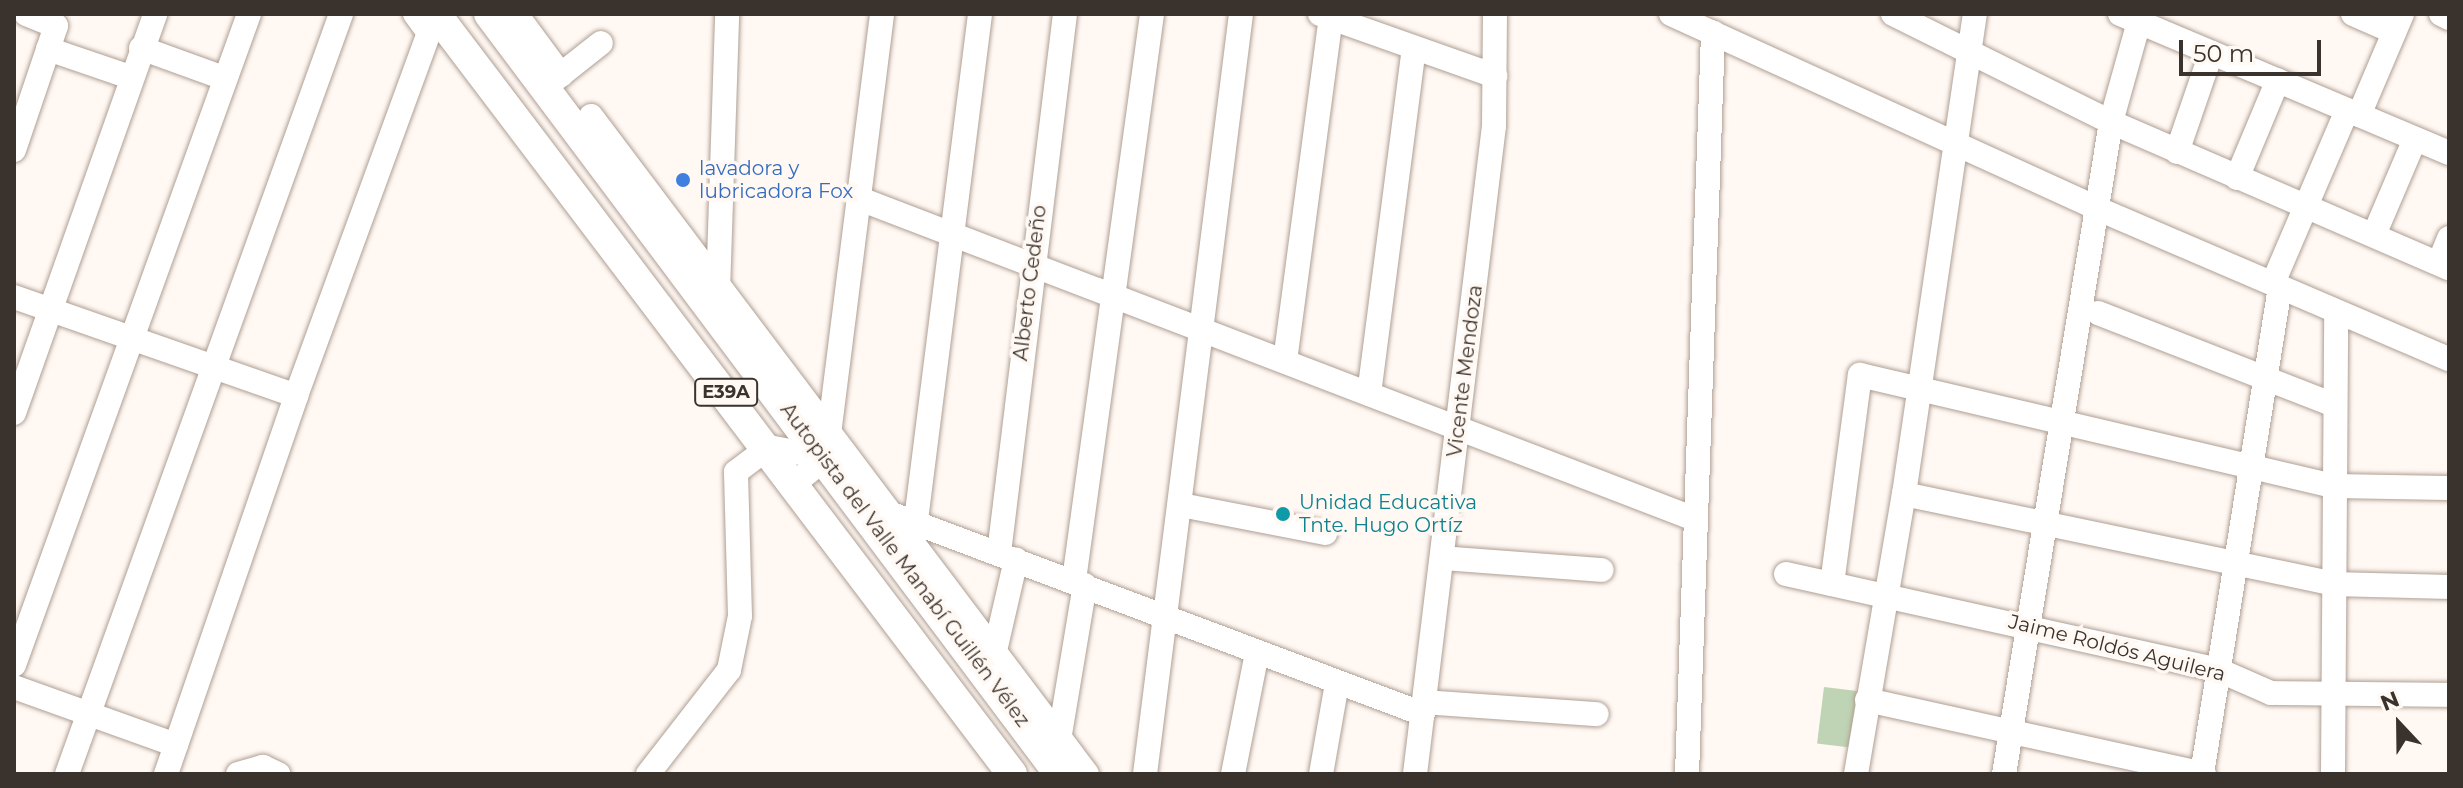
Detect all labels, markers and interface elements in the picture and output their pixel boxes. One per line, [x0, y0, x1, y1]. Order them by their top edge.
scale bar [2183, 24, 2325, 74]
text: 50 m [2193, 39, 2254, 68]
place label: lavadora y lubricadora Fox [699, 156, 853, 203]
marker: lavadora y lubricadora Fox [674, 171, 692, 189]
street label: Alberto Cedeño [1009, 204, 1051, 362]
street label: Vicente Mendoza [1443, 283, 1487, 459]
road number: E39A [694, 378, 758, 406]
street label: Autopista del Valle Manabí Guillén Vélez [775, 398, 1035, 732]
place label: Unidad Educativa Tnte. Hugo Ortíz [1299, 490, 1477, 537]
marker: Unidad Educativa Tnte. Hugo Ortíz [1274, 505, 1292, 523]
street label: Jaime Roldós Aguilera [2006, 609, 2228, 687]
north arrow [2359, 684, 2439, 764]
text: N [2377, 685, 2403, 717]

